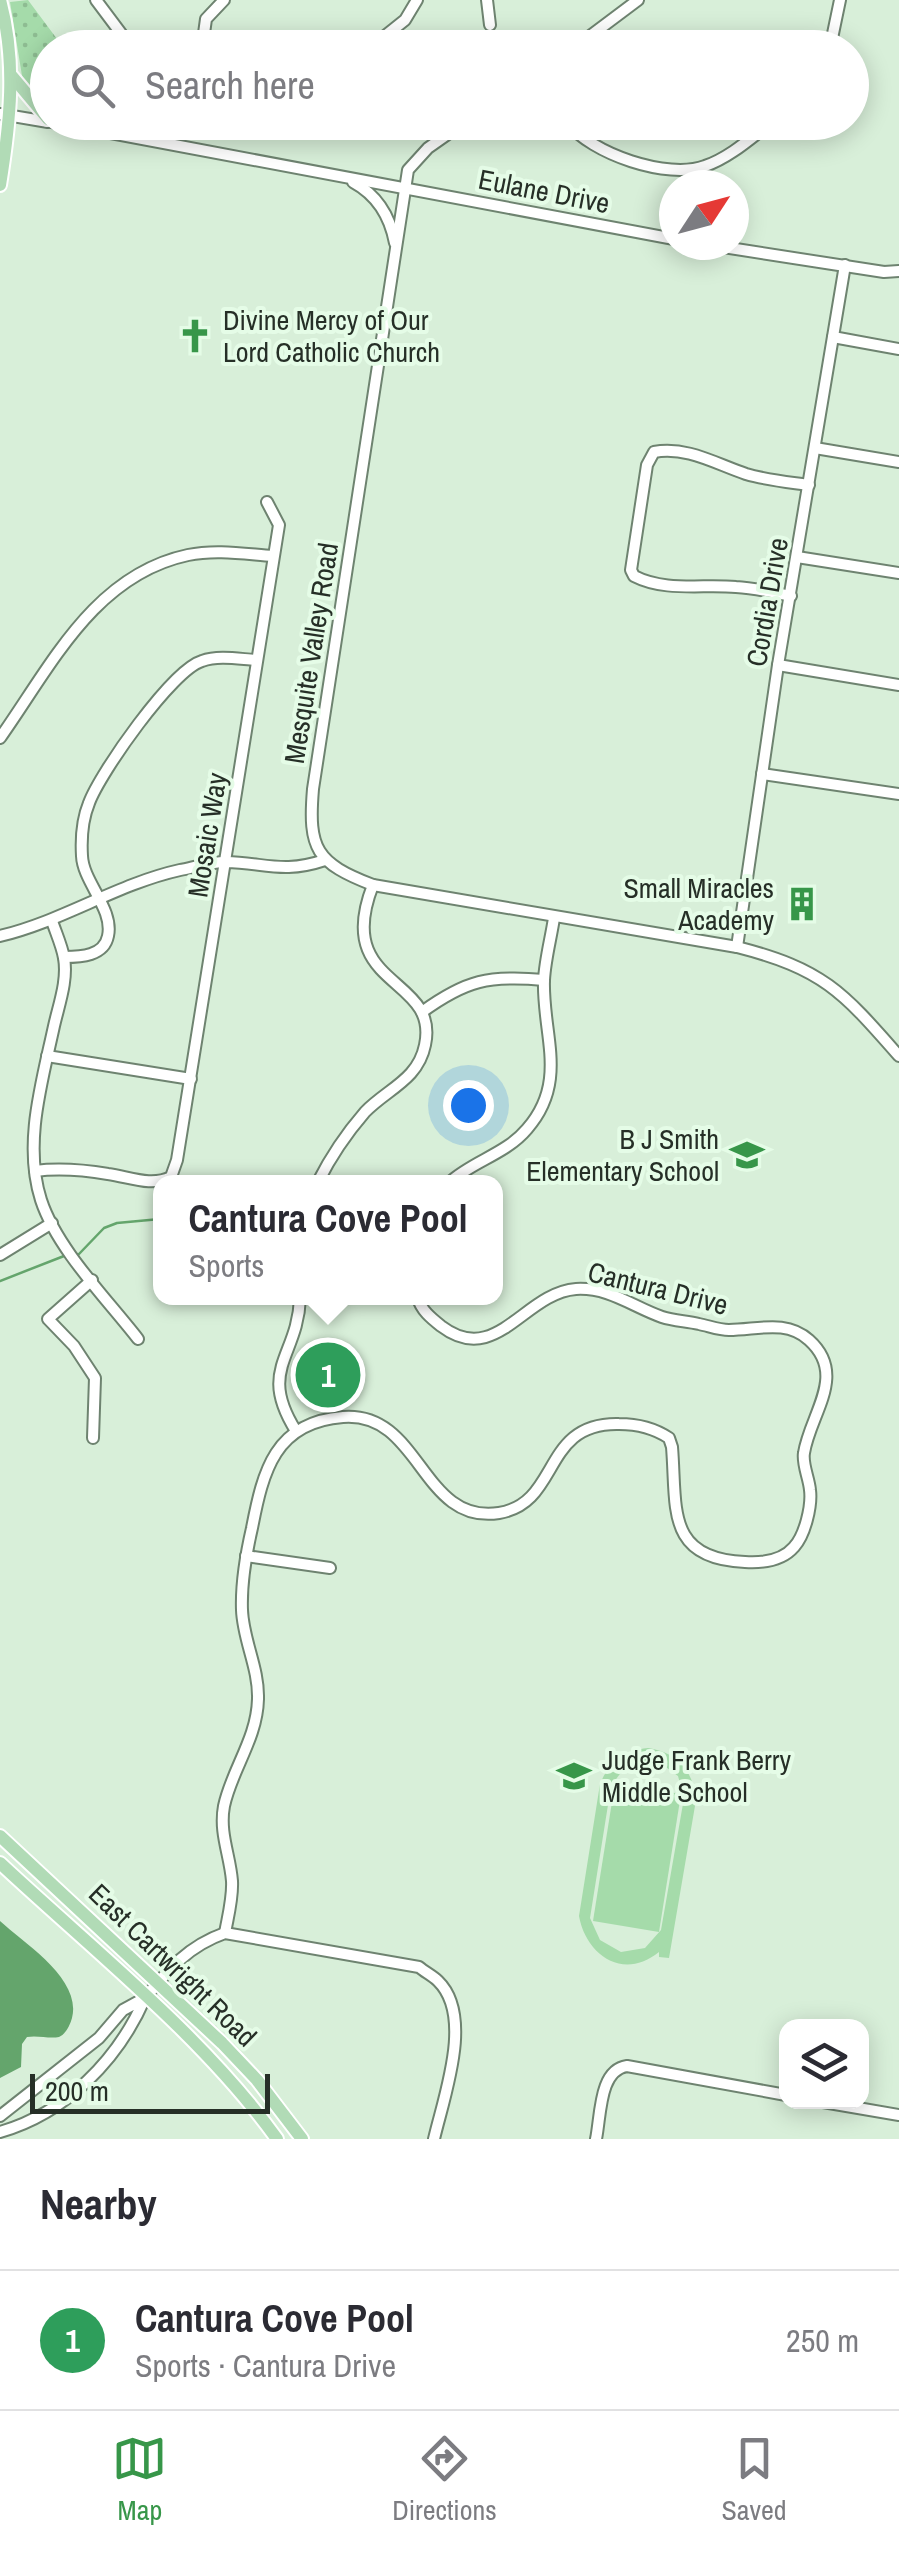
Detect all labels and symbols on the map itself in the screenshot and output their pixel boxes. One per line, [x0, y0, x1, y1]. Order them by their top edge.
street label: Eulane Drive [475, 160, 613, 222]
north arrow [659, 170, 749, 260]
place label: Divine Mercy of Our Lord Catholic Church [223, 301, 440, 371]
church icon: Divine Mercy of Our Lord Catholic Church [176, 317, 214, 355]
street label: Cordia Drive [737, 535, 797, 669]
street label: Mesquite Valley Road [275, 540, 347, 766]
street label: Mosaic Way [178, 770, 236, 900]
place label: Small Miracles Academy [623, 869, 775, 939]
building icon: Small Miracles Academy [783, 885, 821, 923]
your location [443, 1080, 494, 1131]
place label: B J Smith Elementary School [526, 1120, 719, 1190]
school or university icon: B J Smith Elementary School [728, 1136, 766, 1174]
street label: Cantura Drive [584, 1252, 732, 1324]
pin: 1 [296, 1338, 360, 1412]
place label: Judge Frank Berry Middle School [602, 1741, 791, 1811]
school or university icon: Judge Frank Berry Middle School [555, 1757, 593, 1795]
street label: East Cartwright Road [81, 1875, 265, 2055]
scale bar [30, 2069, 270, 2114]

